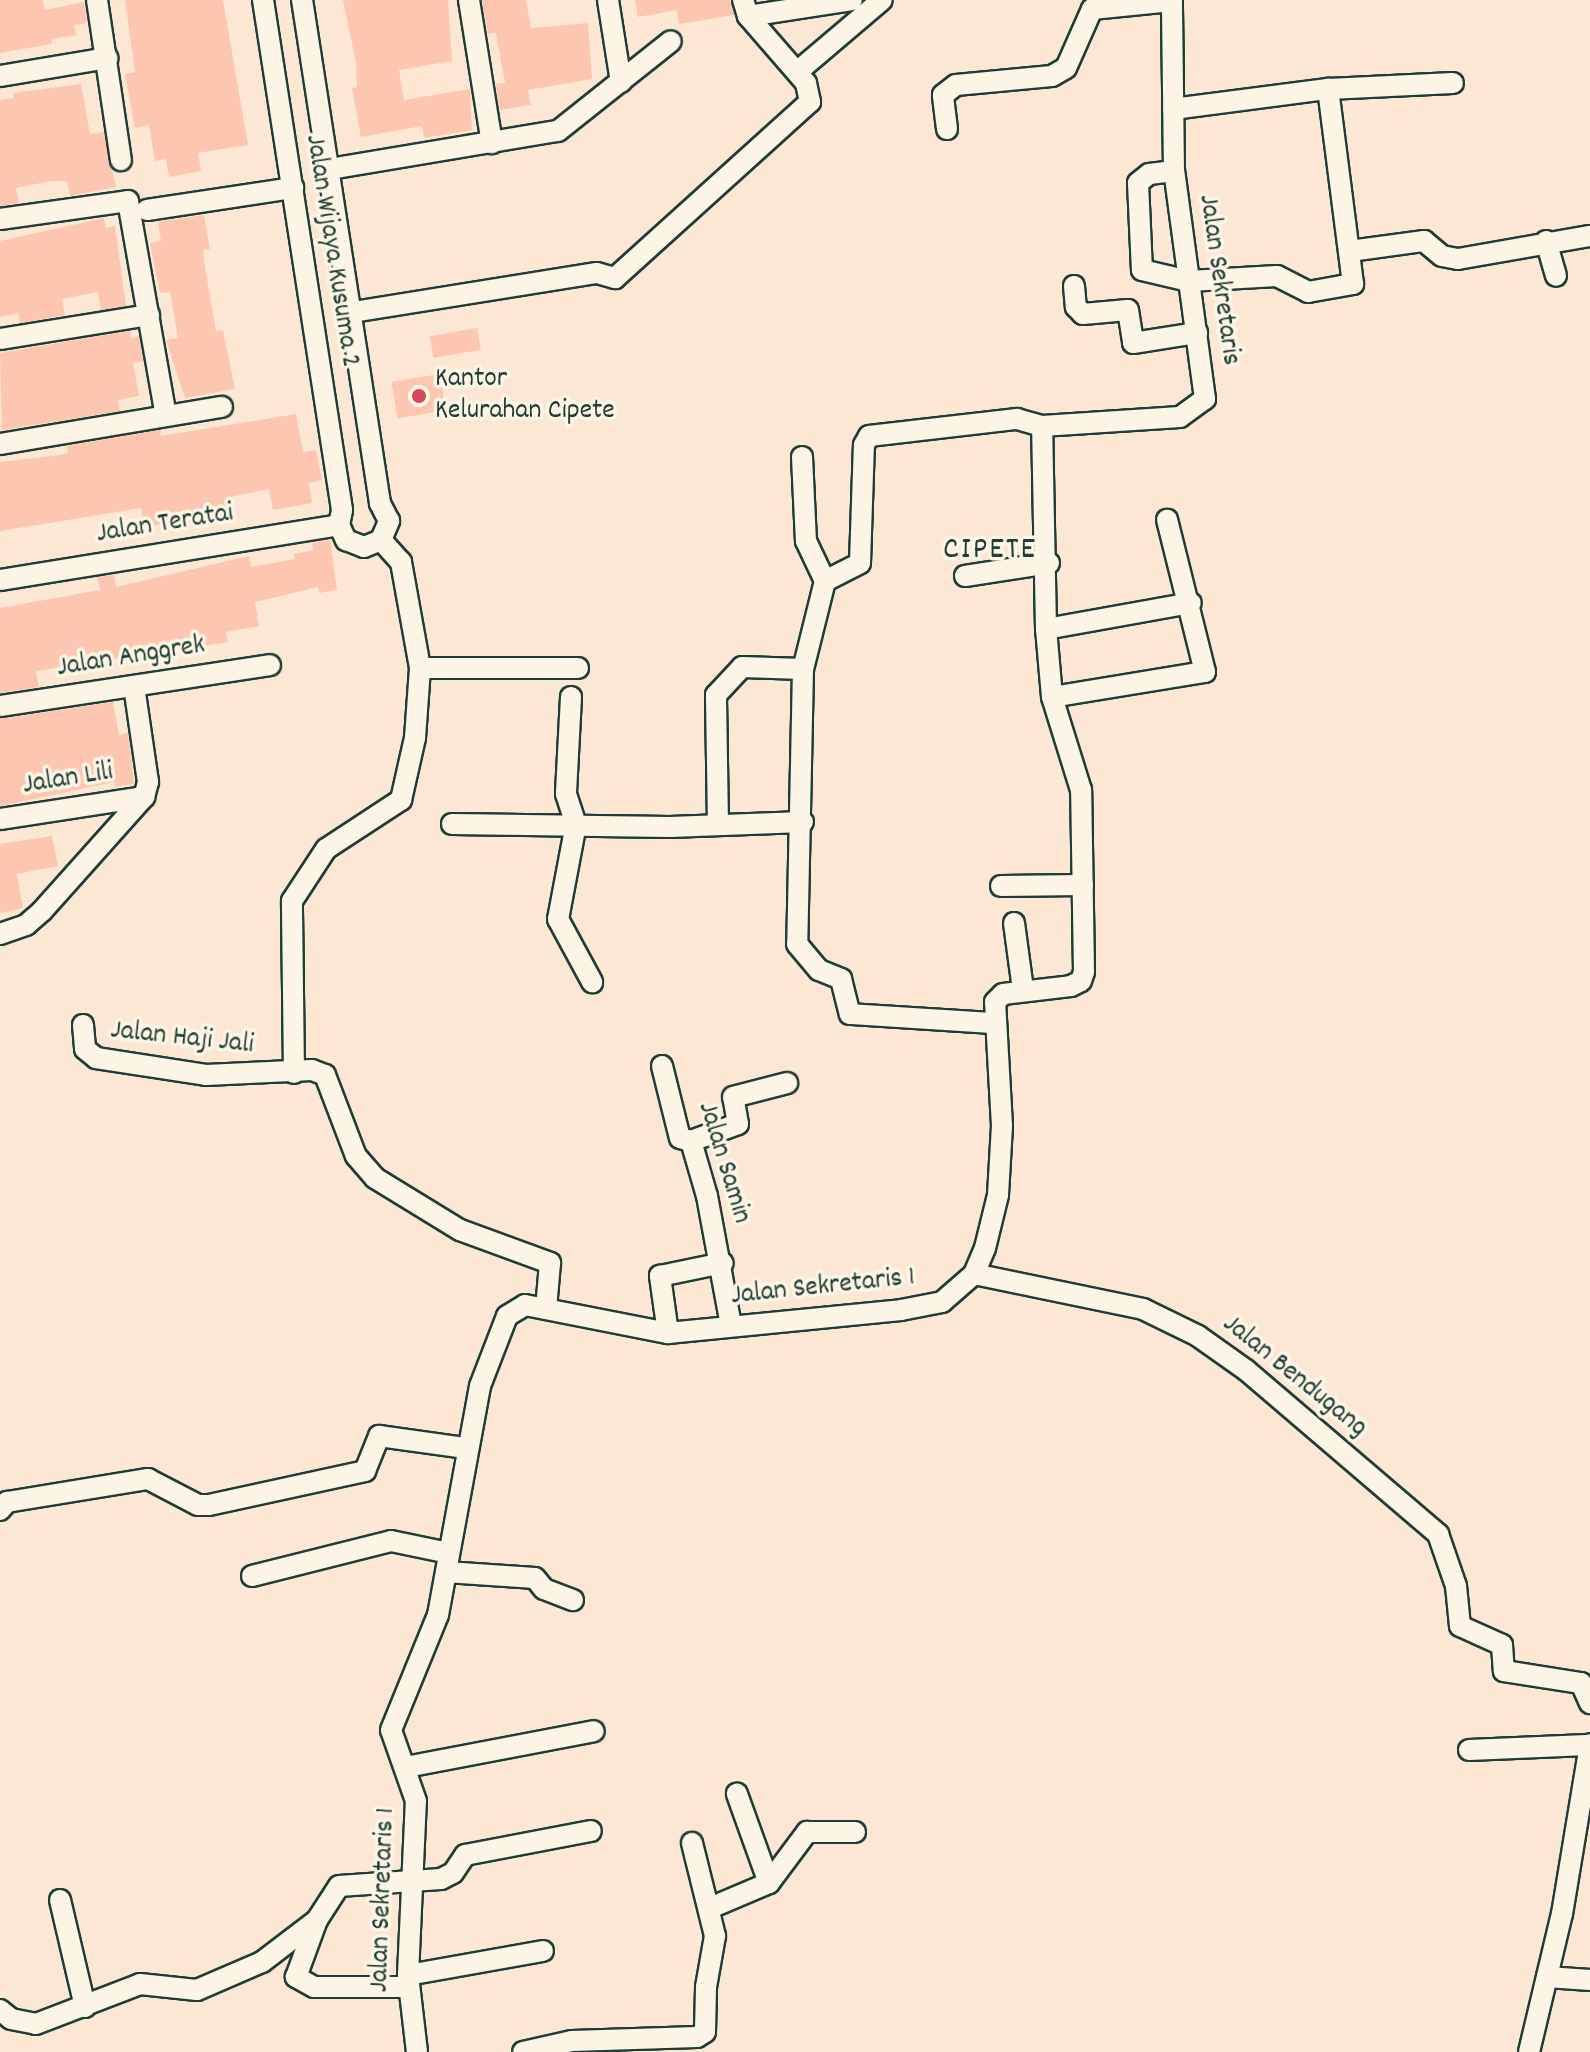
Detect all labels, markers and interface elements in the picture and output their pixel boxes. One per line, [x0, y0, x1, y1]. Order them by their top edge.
street label: Jalan Wijaya Kusuma 2 [296, 132, 366, 370]
street label: Jalan Sekretaris [1189, 192, 1247, 368]
place label: Kantor Kelurahan Cipete [435, 363, 615, 429]
marker: Kantor Kelurahan Cipete [410, 387, 428, 405]
street label: Jalan Teratai [94, 498, 236, 552]
district label: CIPETE [943, 532, 1037, 570]
street label: Jalan Anggrek [55, 630, 207, 686]
street label: Jalan Lili [21, 756, 115, 804]
street label: Jalan Haji Jali [109, 1015, 255, 1063]
street label: Jalan Samin [689, 1098, 757, 1228]
street label: Jalan Sekretaris 1 [729, 1262, 917, 1314]
street label: Jalan Bendugang [1215, 1308, 1373, 1446]
street label: Jalan Sekretaris 1 [364, 1807, 404, 1993]

